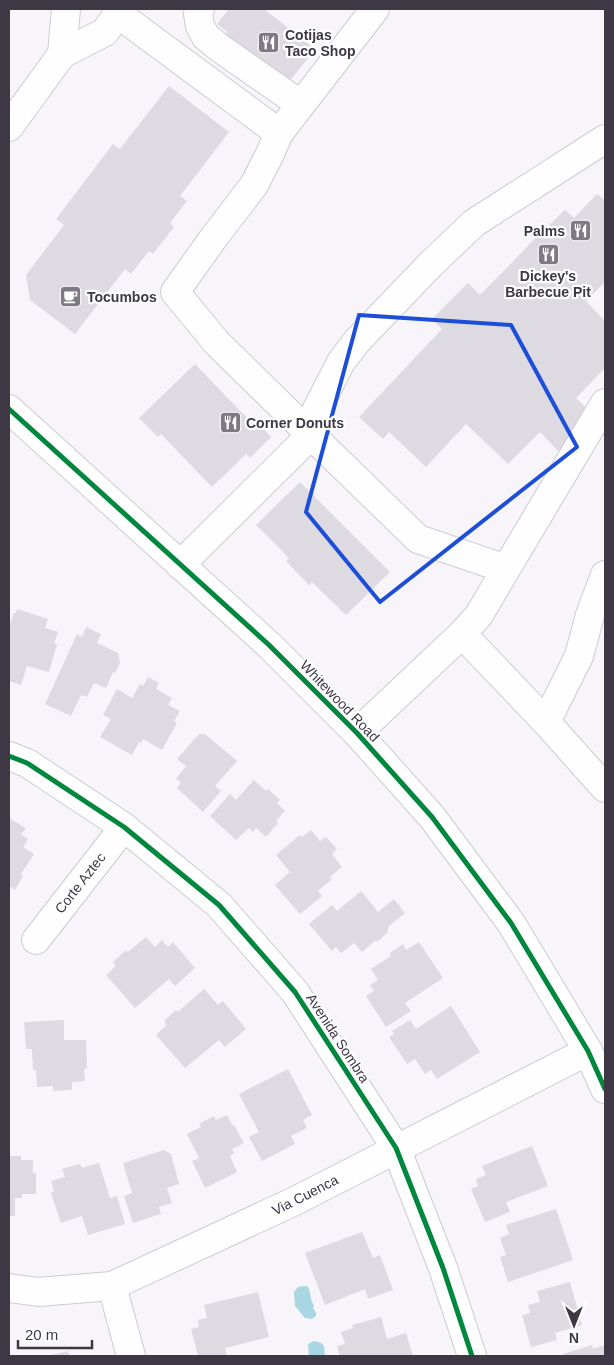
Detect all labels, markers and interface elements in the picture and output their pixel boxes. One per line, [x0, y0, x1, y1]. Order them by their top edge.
place label: Cotijas Taco Shop [285, 27, 356, 59]
restaurant icon: Cotijas Taco Shop [257, 31, 281, 55]
restaurant icon: Palms [569, 219, 593, 243]
place label: Palms [524, 223, 565, 239]
restaurant icon: Dickey's Barbecue Pit [536, 242, 560, 266]
place label: Dickey's Barbecue Pit [505, 268, 591, 300]
cafe icon: Tocumbos [59, 285, 83, 309]
place label: Tocumbos [87, 289, 157, 305]
restaurant icon: Corner Donuts [218, 411, 242, 435]
place label: Corner Donuts [246, 415, 344, 431]
street label: Whitewood Road [297, 657, 383, 745]
street label: Corte Aztec [51, 850, 109, 916]
street label: Avenida Sombra [303, 990, 373, 1086]
street label: Via Cuenca [269, 1171, 341, 1219]
north arrow [549, 1300, 599, 1350]
scale bar [18, 1318, 91, 1350]
text: 20 m [25, 1326, 58, 1343]
text: N [569, 1330, 579, 1346]

